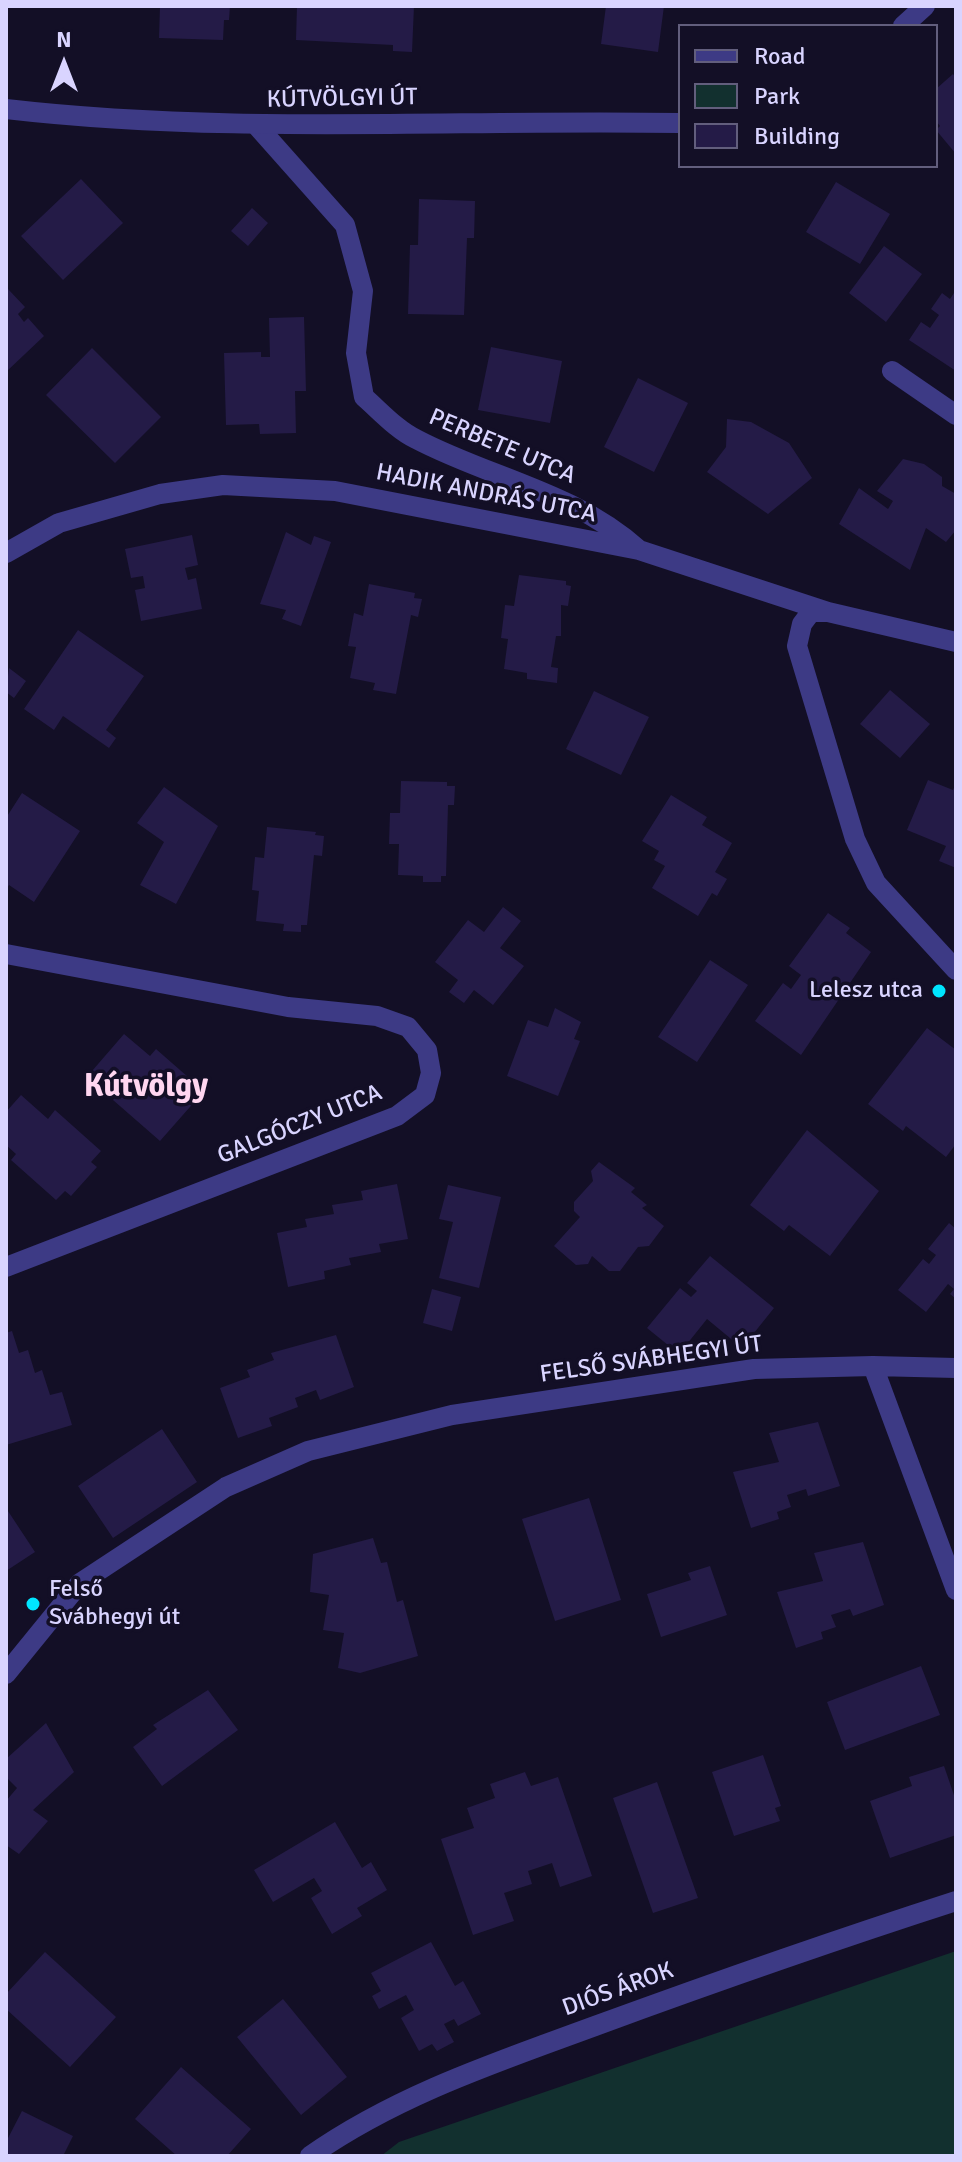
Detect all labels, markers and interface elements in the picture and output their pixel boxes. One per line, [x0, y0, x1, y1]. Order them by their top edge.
north arrow [24, 24, 104, 104]
legend [678, 24, 938, 168]
text: N [56, 26, 72, 53]
text: Road [754, 41, 805, 71]
text: Park [754, 81, 800, 111]
street label: KÚTVÖLGYI ÚT [266, 83, 418, 115]
text: Building [754, 121, 840, 151]
street label: PERBETE UTCA [424, 403, 580, 491]
street label: HADIK ANDRÁS UTCA [373, 459, 599, 529]
place label: Lelesz utca [809, 977, 923, 1005]
marker: Lelesz utca [930, 982, 948, 1000]
district label: Kútvölgy [84, 1069, 208, 1107]
street label: GALGÓCZY UTCA [214, 1079, 386, 1171]
street label: FELSŐ SVÁBHEGYI ÚT [538, 1330, 764, 1390]
place label: Felső Svábhegyi út [49, 1576, 180, 1632]
marker: Felső Svábhegyi út [24, 1595, 42, 1613]
street label: DIÓS ÁROK [559, 1957, 677, 2023]

